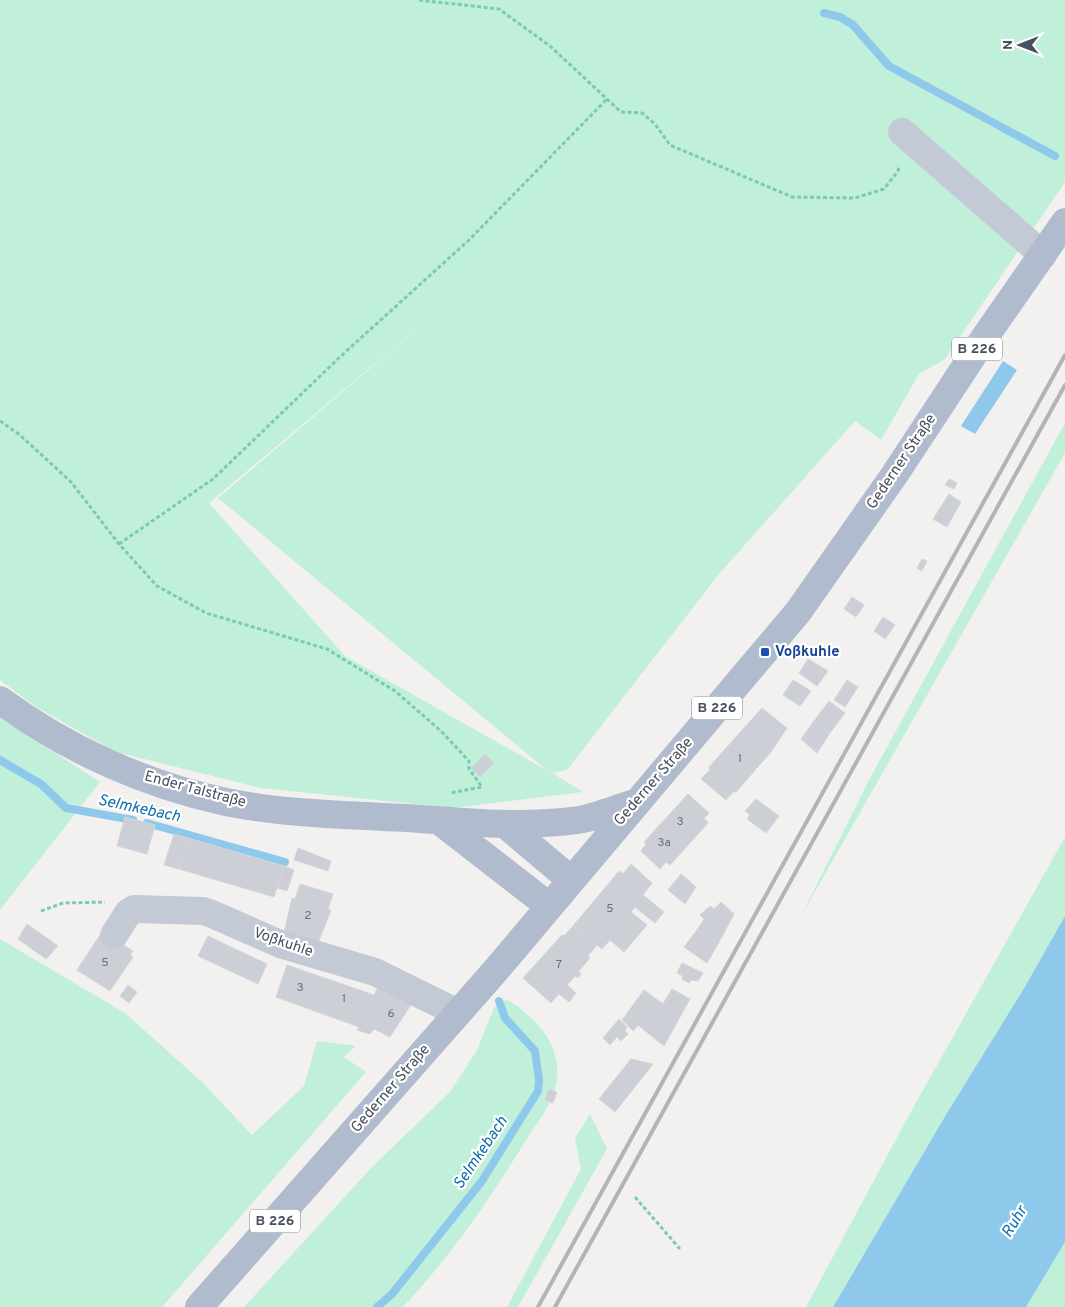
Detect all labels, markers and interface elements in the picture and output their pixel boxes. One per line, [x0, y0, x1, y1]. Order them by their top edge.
north arrow [995, 20, 1045, 70]
text: N [1000, 40, 1017, 50]
road number: B 226 [952, 338, 1002, 360]
street label: Gederner Straße [863, 411, 941, 513]
place label: Voßkuhle [775, 643, 840, 662]
marker: Voßkuhle [759, 646, 771, 658]
road number: B 226 [692, 696, 742, 720]
street label: Gederner Straße [610, 734, 698, 830]
house number: 1 [738, 751, 742, 767]
street label: Ender Talstraße [142, 767, 248, 813]
water label: Selmkebach [96, 791, 182, 828]
house number: 3 [676, 814, 684, 830]
house number: 3a [657, 835, 671, 851]
house number: 5 [606, 901, 614, 917]
house number: 2 [304, 908, 312, 924]
street label: Voßkuhle [251, 924, 315, 962]
house number: 5 [101, 955, 109, 971]
house number: 7 [556, 957, 562, 973]
house number: 3 [296, 980, 304, 996]
house number: 1 [342, 991, 346, 1007]
house number: 6 [387, 1006, 395, 1022]
street label: Gederner Straße [347, 1041, 435, 1137]
water label: Selmkebach [449, 1113, 513, 1193]
water label: Ruhr [998, 1201, 1033, 1242]
road number: B 226 [250, 1210, 300, 1232]

